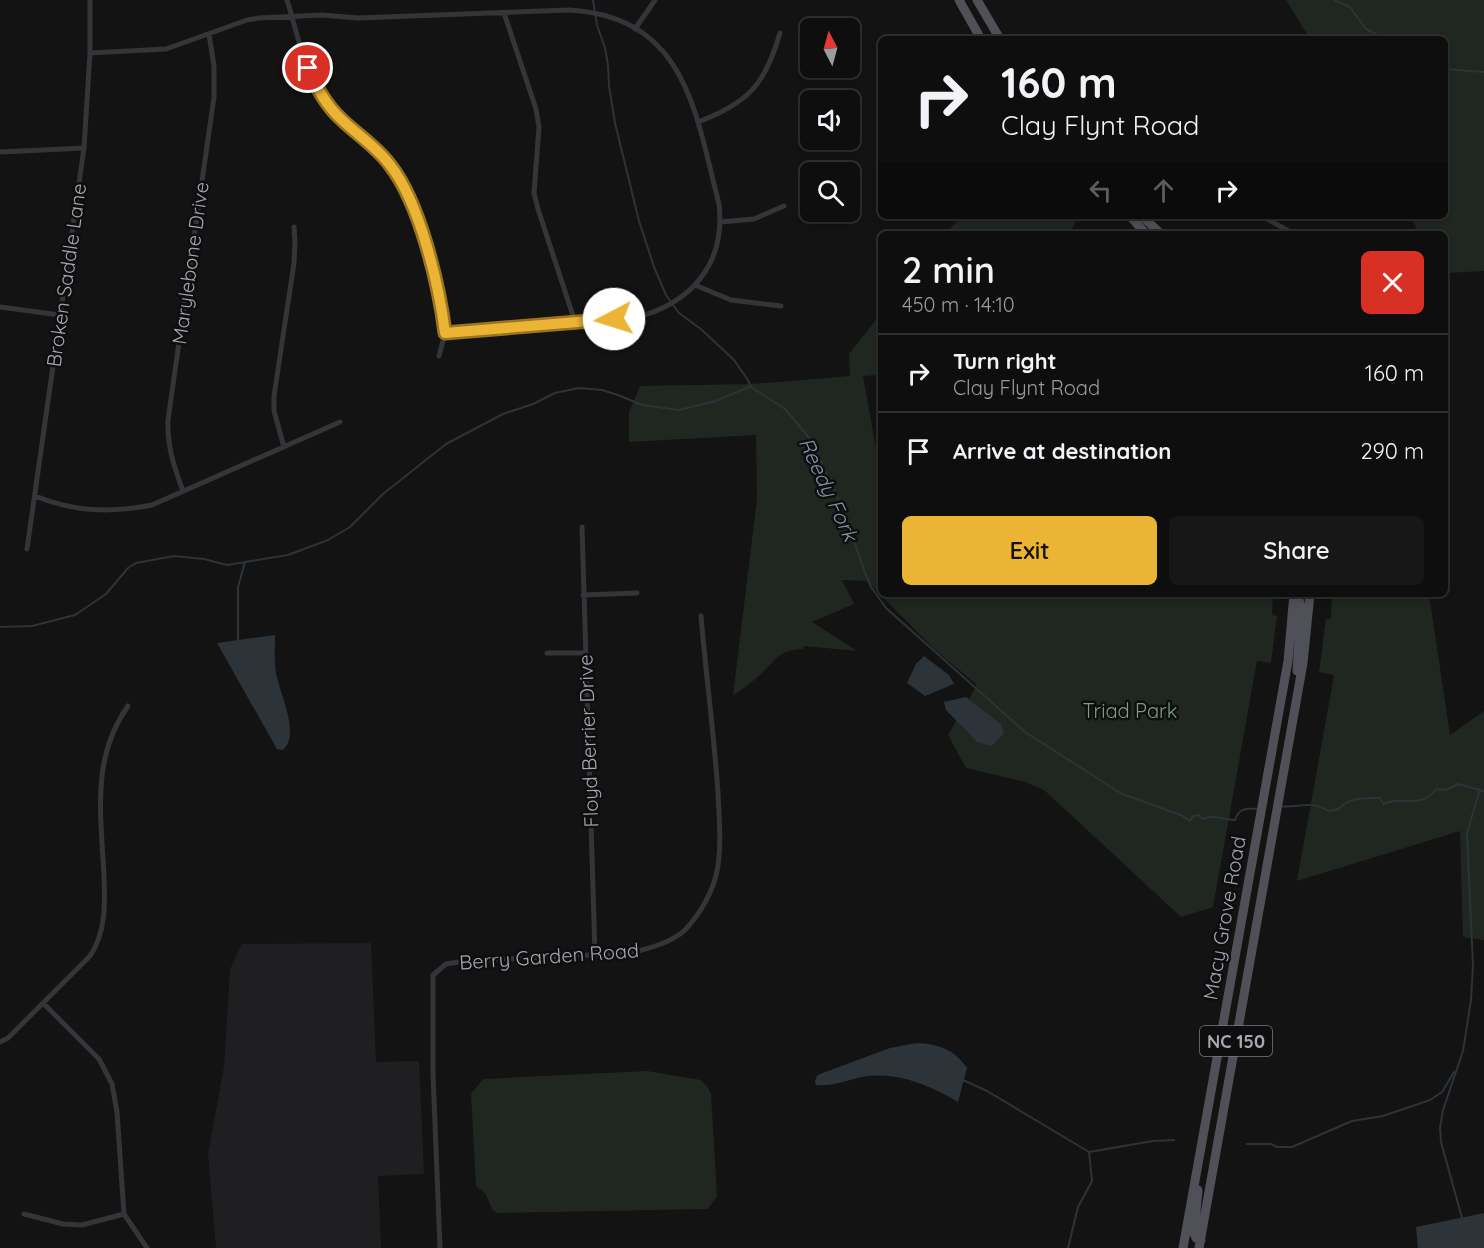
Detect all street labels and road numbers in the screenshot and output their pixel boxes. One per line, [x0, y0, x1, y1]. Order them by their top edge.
street label: Marylebone Drive [166, 180, 214, 346]
street label: Broken Saddle Lane [41, 181, 91, 369]
street label: Floyd Berrier Drive [572, 654, 604, 828]
street label: Macy Grove Road [1197, 834, 1251, 1002]
street label: Berry Garden Road [458, 937, 640, 975]
road number: NC 150 [1200, 1026, 1272, 1056]

